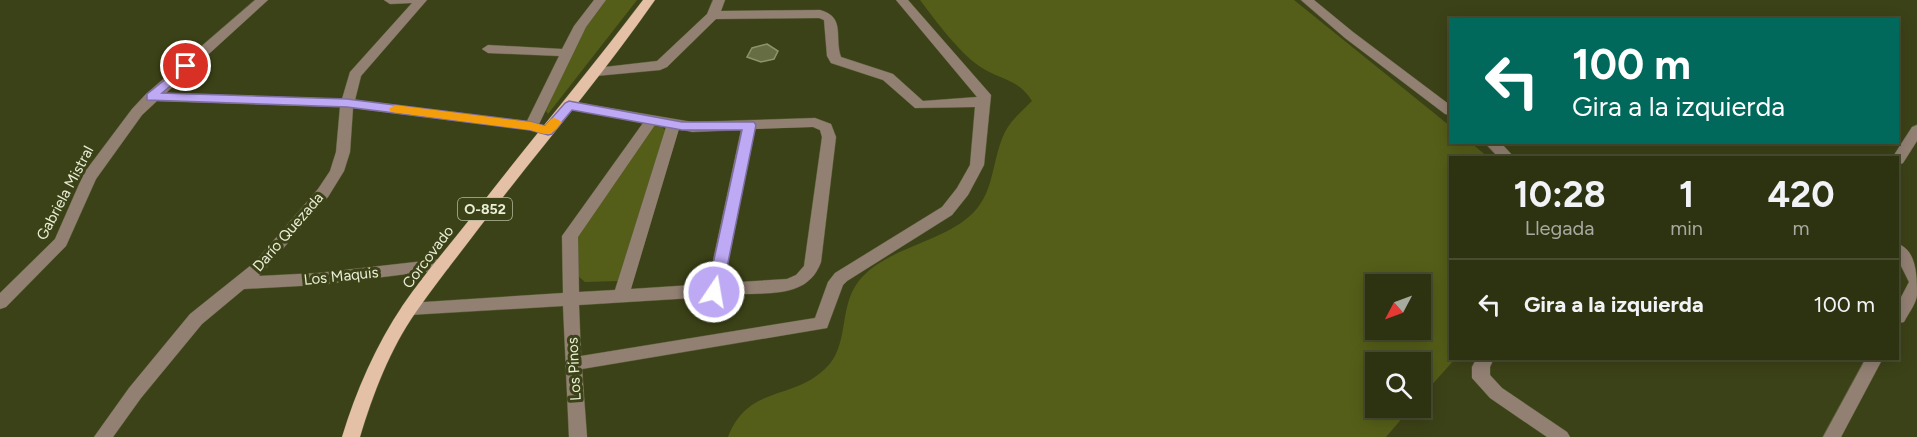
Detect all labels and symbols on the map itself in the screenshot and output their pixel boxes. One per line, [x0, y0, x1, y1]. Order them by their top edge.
pin [160, 40, 211, 91]
street label: Gabriela Mistral [33, 143, 97, 243]
street label: Darío Quezada [249, 189, 327, 275]
road number: O-852 [458, 198, 512, 220]
street label: Corcovado [399, 222, 458, 292]
position arrow [682, 260, 746, 324]
street label: Los Maquis [303, 263, 379, 289]
north arrow [1365, 274, 1431, 340]
street label: Los Pinos [563, 337, 585, 401]

